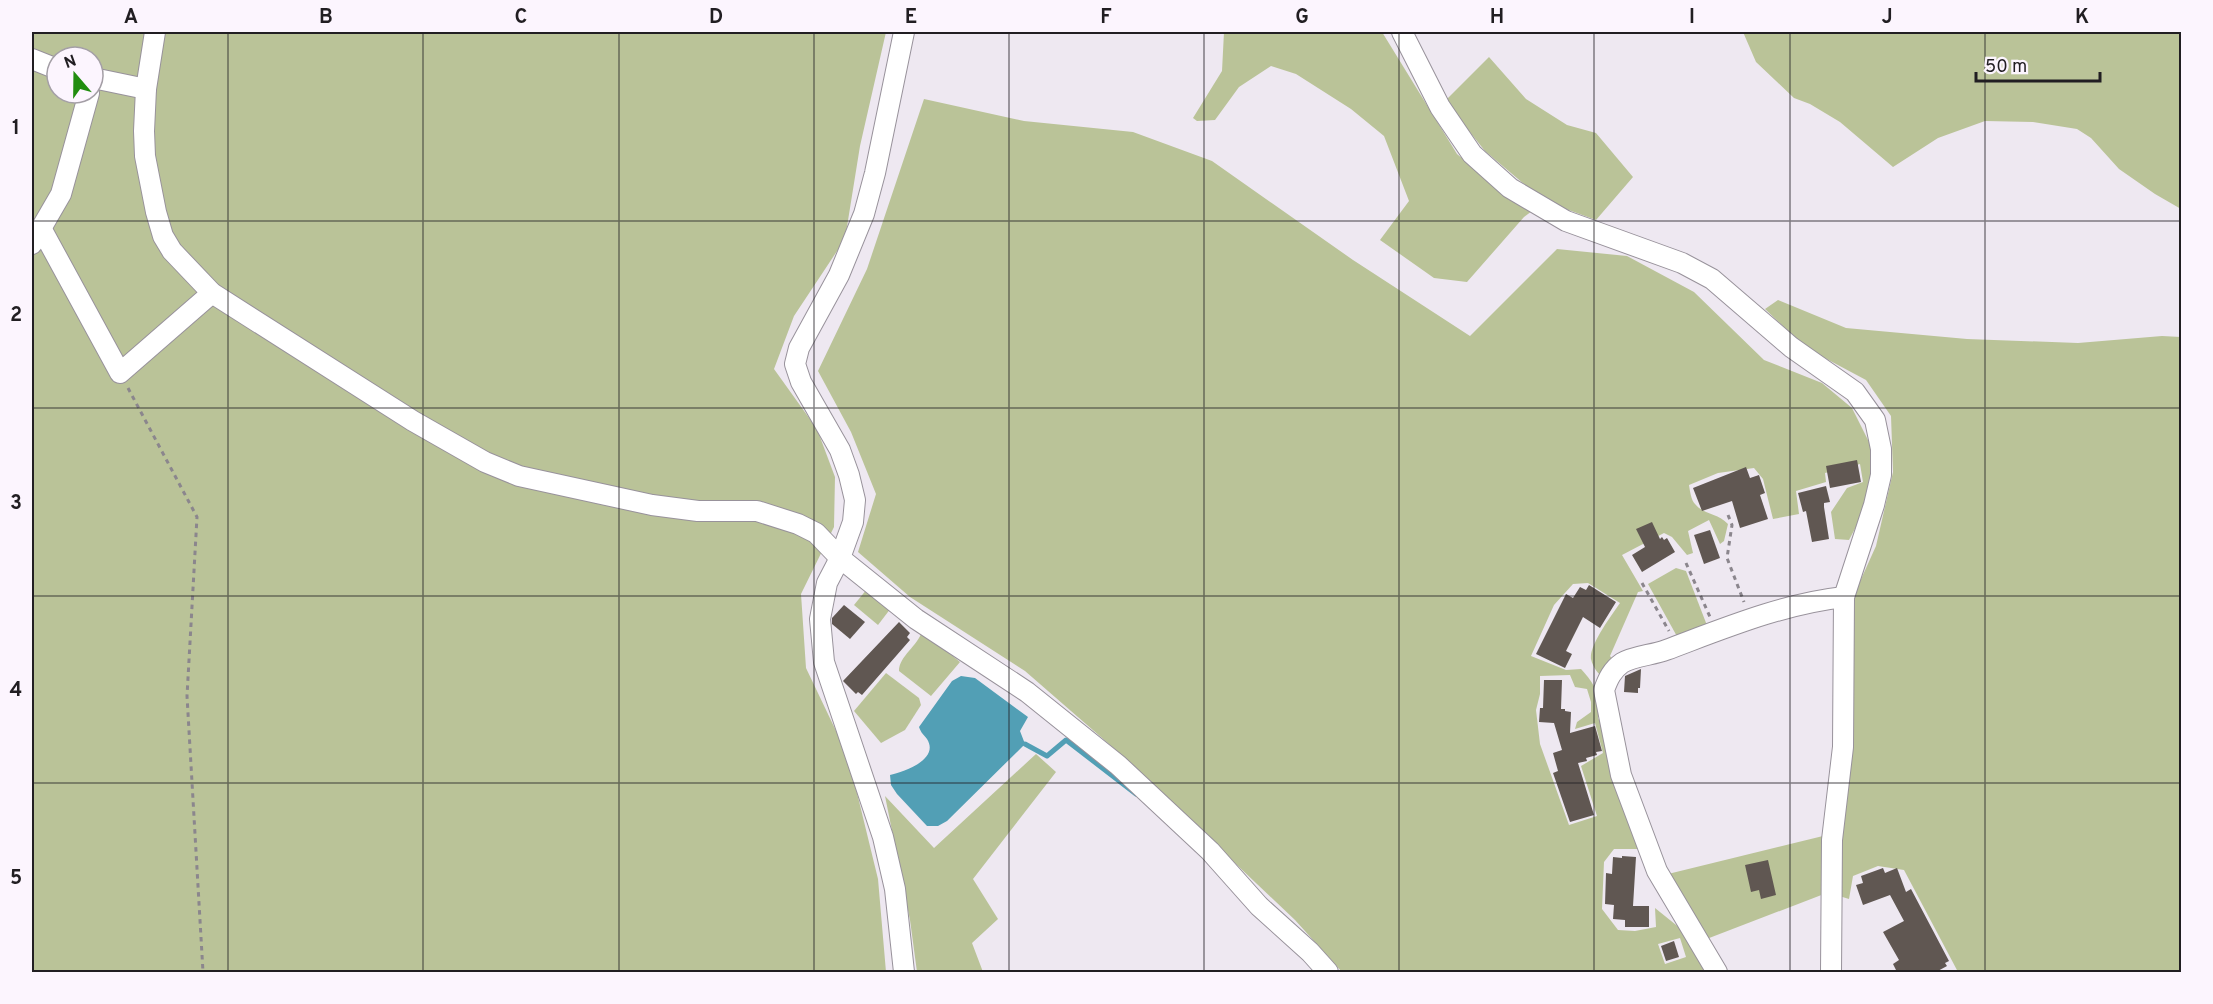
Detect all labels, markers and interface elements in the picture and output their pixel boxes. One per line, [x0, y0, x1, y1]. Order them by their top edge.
text: A [124, 5, 138, 31]
text: B [319, 5, 333, 31]
text: C [515, 5, 527, 31]
text: D [709, 5, 723, 31]
text: E [905, 5, 917, 31]
text: F [1100, 5, 1112, 31]
text: G [1295, 5, 1309, 31]
text: H [1490, 5, 1504, 31]
text: I [1689, 5, 1695, 31]
text: J [1881, 5, 1893, 31]
text: K [2075, 5, 2089, 31]
north arrow [45, 45, 105, 105]
scale bar [1976, 45, 2100, 83]
text: N [62, 51, 79, 74]
text: 50 m [1985, 56, 2027, 79]
text: 1 [12, 116, 20, 142]
text: 2 [10, 303, 22, 329]
text: 3 [10, 491, 22, 517]
text: 4 [10, 678, 22, 704]
text: 5 [10, 866, 22, 892]

